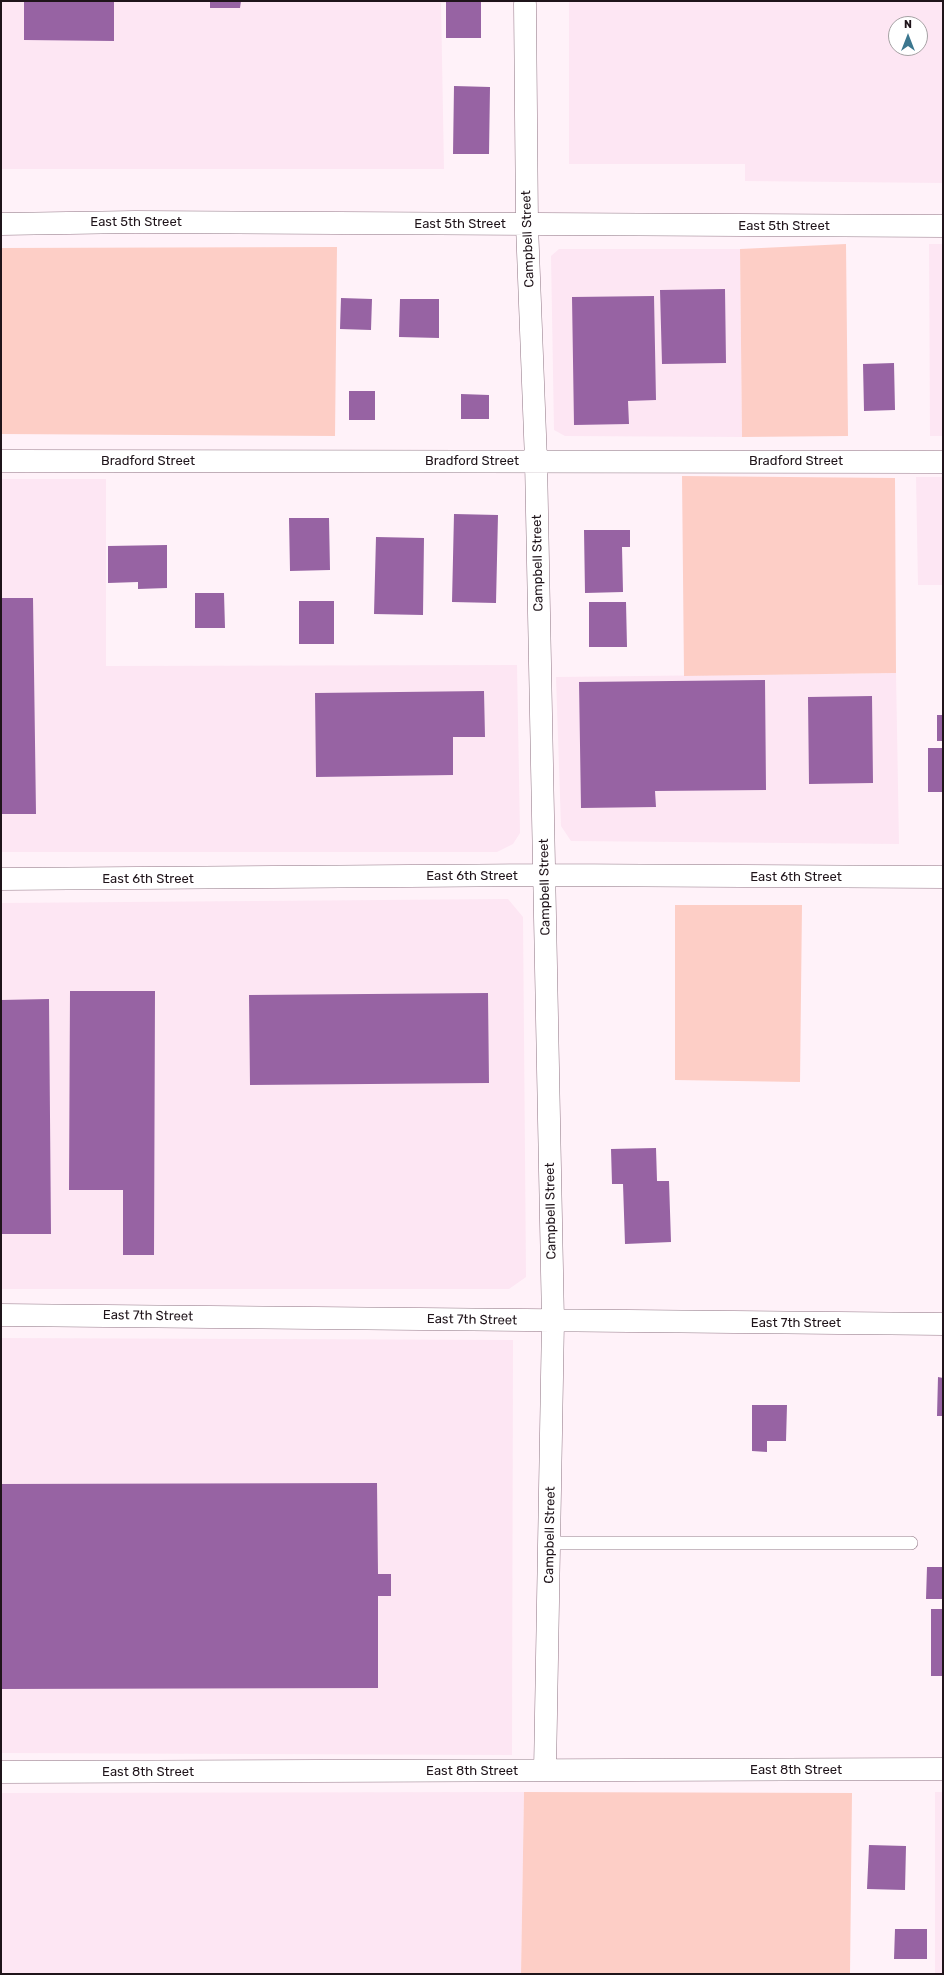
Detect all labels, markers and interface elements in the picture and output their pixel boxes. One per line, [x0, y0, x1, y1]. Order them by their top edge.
north arrow [888, 16, 928, 56]
text: N [904, 18, 912, 31]
street label: Campbell Street [519, 190, 537, 288]
street label: East 5th Street [90, 214, 182, 230]
street label: East 5th Street [414, 216, 506, 232]
street label: East 5th Street [738, 218, 830, 234]
street label: Bradford Street [101, 453, 195, 469]
street label: Bradford Street [425, 453, 519, 469]
street label: Bradford Street [749, 453, 843, 469]
street label: Campbell Street [529, 514, 547, 612]
street label: Campbell Street [536, 838, 554, 936]
street label: East 6th Street [426, 868, 518, 884]
street label: East 6th Street [750, 869, 842, 885]
street label: East 6th Street [102, 871, 194, 887]
street label: Campbell Street [542, 1162, 560, 1260]
street label: East 7th Street [103, 1307, 193, 1325]
street label: East 7th Street [427, 1311, 517, 1329]
street label: East 7th Street [751, 1315, 841, 1331]
street label: Campbell Street [541, 1486, 559, 1584]
street label: East 8th Street [750, 1762, 842, 1778]
street label: East 8th Street [426, 1763, 518, 1779]
street label: East 8th Street [102, 1764, 194, 1780]

